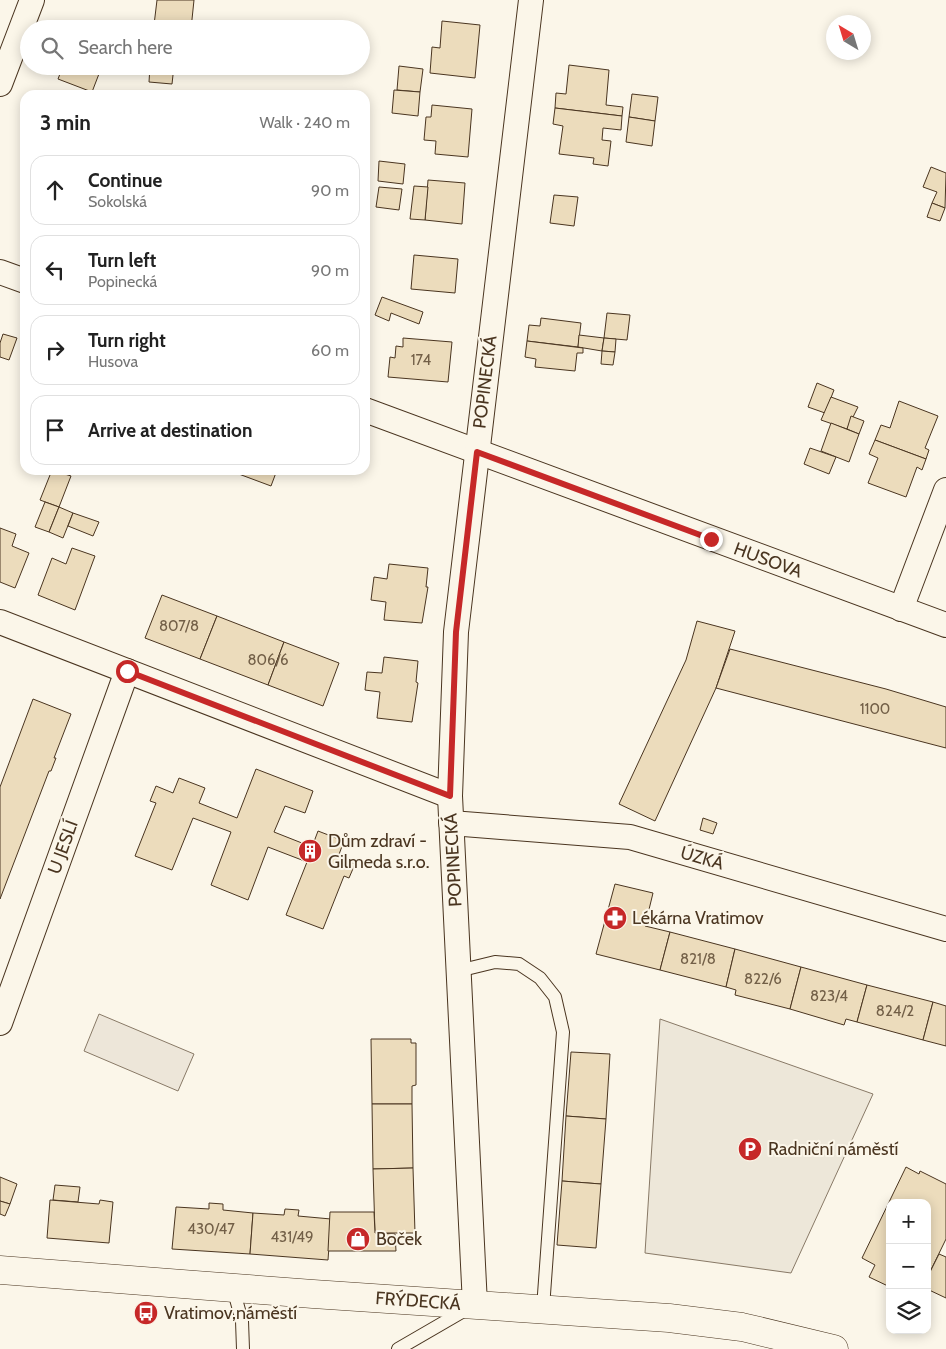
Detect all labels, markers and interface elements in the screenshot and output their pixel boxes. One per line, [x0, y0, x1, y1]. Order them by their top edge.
north arrow [826, 15, 871, 60]
search box [20, 20, 370, 75]
icon: search [38, 34, 66, 62]
text: Search here [78, 36, 172, 59]
text: 3 min [40, 110, 91, 135]
text: Walk · 240 m [259, 113, 350, 132]
text: Continue [88, 169, 162, 192]
icon: ahead [41, 176, 69, 204]
text: 90 m [311, 181, 349, 200]
text: Sokolská [88, 192, 147, 211]
text: Turn left [88, 249, 156, 272]
icon: left [41, 256, 69, 284]
text: 90 m [311, 261, 349, 280]
text: Popinecká [88, 272, 157, 291]
text: Turn right [88, 329, 166, 352]
street label: POPINECKÁ [468, 334, 502, 430]
icon: right [41, 336, 69, 364]
text: 60 m [311, 341, 349, 360]
house number: 174 [411, 351, 432, 369]
text: Husova [88, 352, 138, 371]
icon: arrive [41, 416, 69, 444]
text: Arrive at destination [88, 419, 252, 442]
route end [700, 528, 723, 551]
street label: HUSOVA [731, 538, 805, 582]
house number: 807/8 [159, 617, 199, 635]
house number: 806/6 [247, 651, 289, 669]
route start [116, 660, 139, 683]
house number: 1100 [860, 700, 890, 718]
street label: POPINECKÁ [440, 813, 466, 907]
street label: U JESLÍ [43, 817, 83, 877]
place label: Dům zdraví - Gilmeda s.r.o. [328, 830, 430, 873]
building icon: Dům zdraví - Gilmeda s.r.o. [297, 838, 323, 864]
street label: ÚZKÁ [678, 841, 726, 875]
pharmacy icon: Lékárna Vratimov [602, 905, 628, 931]
place label: Lékárna Vratimov [632, 907, 764, 929]
house number: 821/8 [680, 950, 716, 968]
house number: 822/6 [744, 970, 782, 988]
house number: 823/4 [810, 987, 848, 1005]
house number: 824/2 [876, 1002, 914, 1020]
parking icon: Radniční náměstí [737, 1136, 763, 1162]
place label: Radniční náměstí [768, 1138, 899, 1160]
map controls [886, 1199, 931, 1334]
button: + [886, 1199, 931, 1244]
house number: 430/47 [187, 1220, 235, 1238]
shop icon: Boček [345, 1226, 371, 1252]
house number: 431/49 [270, 1228, 314, 1246]
place label: Boček [376, 1228, 423, 1250]
button: − [886, 1244, 931, 1289]
street label: FRÝDECKÁ [375, 1287, 461, 1315]
button: layers [886, 1289, 931, 1334]
bus stop icon: Vratimov,náměstí [133, 1300, 159, 1326]
place label: Vratimov,náměstí [164, 1302, 297, 1324]

